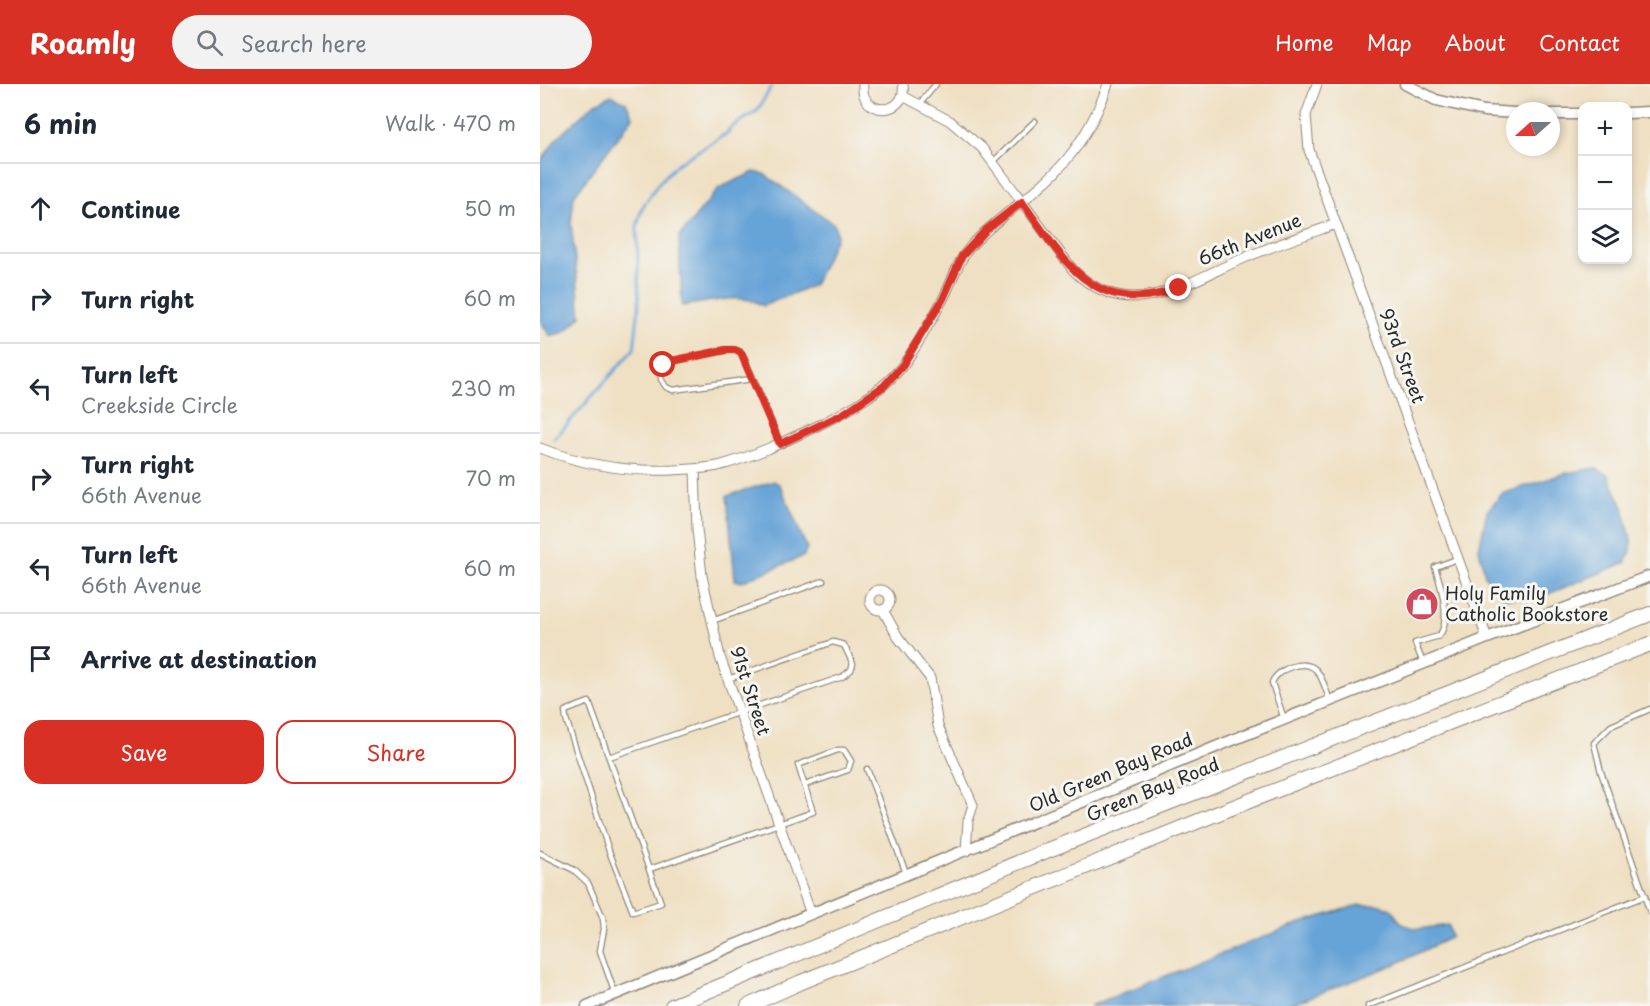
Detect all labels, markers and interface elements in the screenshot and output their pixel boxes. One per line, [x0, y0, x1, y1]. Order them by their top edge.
search box [172, 15, 592, 69]
text: Roamly [30, 21, 136, 64]
icon: search [193, 26, 226, 59]
text: Search here [241, 26, 367, 59]
text: Home [1275, 26, 1334, 58]
text: Map [1367, 26, 1412, 58]
text: About [1445, 26, 1506, 58]
text: Contact [1539, 26, 1620, 58]
north arrow [1506, 102, 1560, 156]
map controls [1578, 102, 1632, 264]
button: + [1578, 102, 1632, 156]
text: 6 min [24, 104, 97, 143]
text: Walk · 470 m [385, 108, 516, 138]
button: − [1578, 156, 1632, 210]
icon: ahead [24, 192, 57, 225]
text: Continue [81, 192, 180, 225]
text: 50 m [464, 193, 516, 223]
street label: 66th Avenue [1194, 206, 1305, 272]
button: layers [1578, 210, 1632, 264]
route end [1165, 274, 1191, 300]
icon: right [24, 282, 57, 315]
text: Turn right [81, 282, 194, 315]
text: 60 m [464, 283, 516, 313]
street label: 93rd Street [1374, 304, 1433, 407]
route start [649, 351, 675, 377]
text: Turn left [81, 357, 178, 390]
icon: left [24, 372, 57, 405]
text: 230 m [451, 373, 516, 403]
text: Creekside Circle [81, 390, 238, 420]
text: Turn right [81, 447, 194, 480]
icon: right [24, 462, 57, 495]
text: 70 m [466, 463, 516, 493]
text: 66th Avenue [81, 480, 202, 510]
text: Turn left [81, 537, 178, 570]
icon: left [24, 552, 57, 585]
text: 60 m [464, 553, 516, 583]
text: 66th Avenue [81, 570, 202, 600]
place label: Holy Family Catholic Bookstore [1445, 579, 1608, 627]
shop icon: Holy Family Catholic Bookstore [1404, 586, 1440, 622]
icon: arrive [24, 642, 57, 675]
text: Arrive at destination [81, 642, 317, 675]
street label: 91st Street [724, 643, 778, 738]
button: Save [24, 720, 264, 784]
button: Share [276, 720, 516, 784]
street label: Old Green Bay Road [1024, 728, 1198, 818]
street label: Green Bay Road [1082, 753, 1224, 827]

